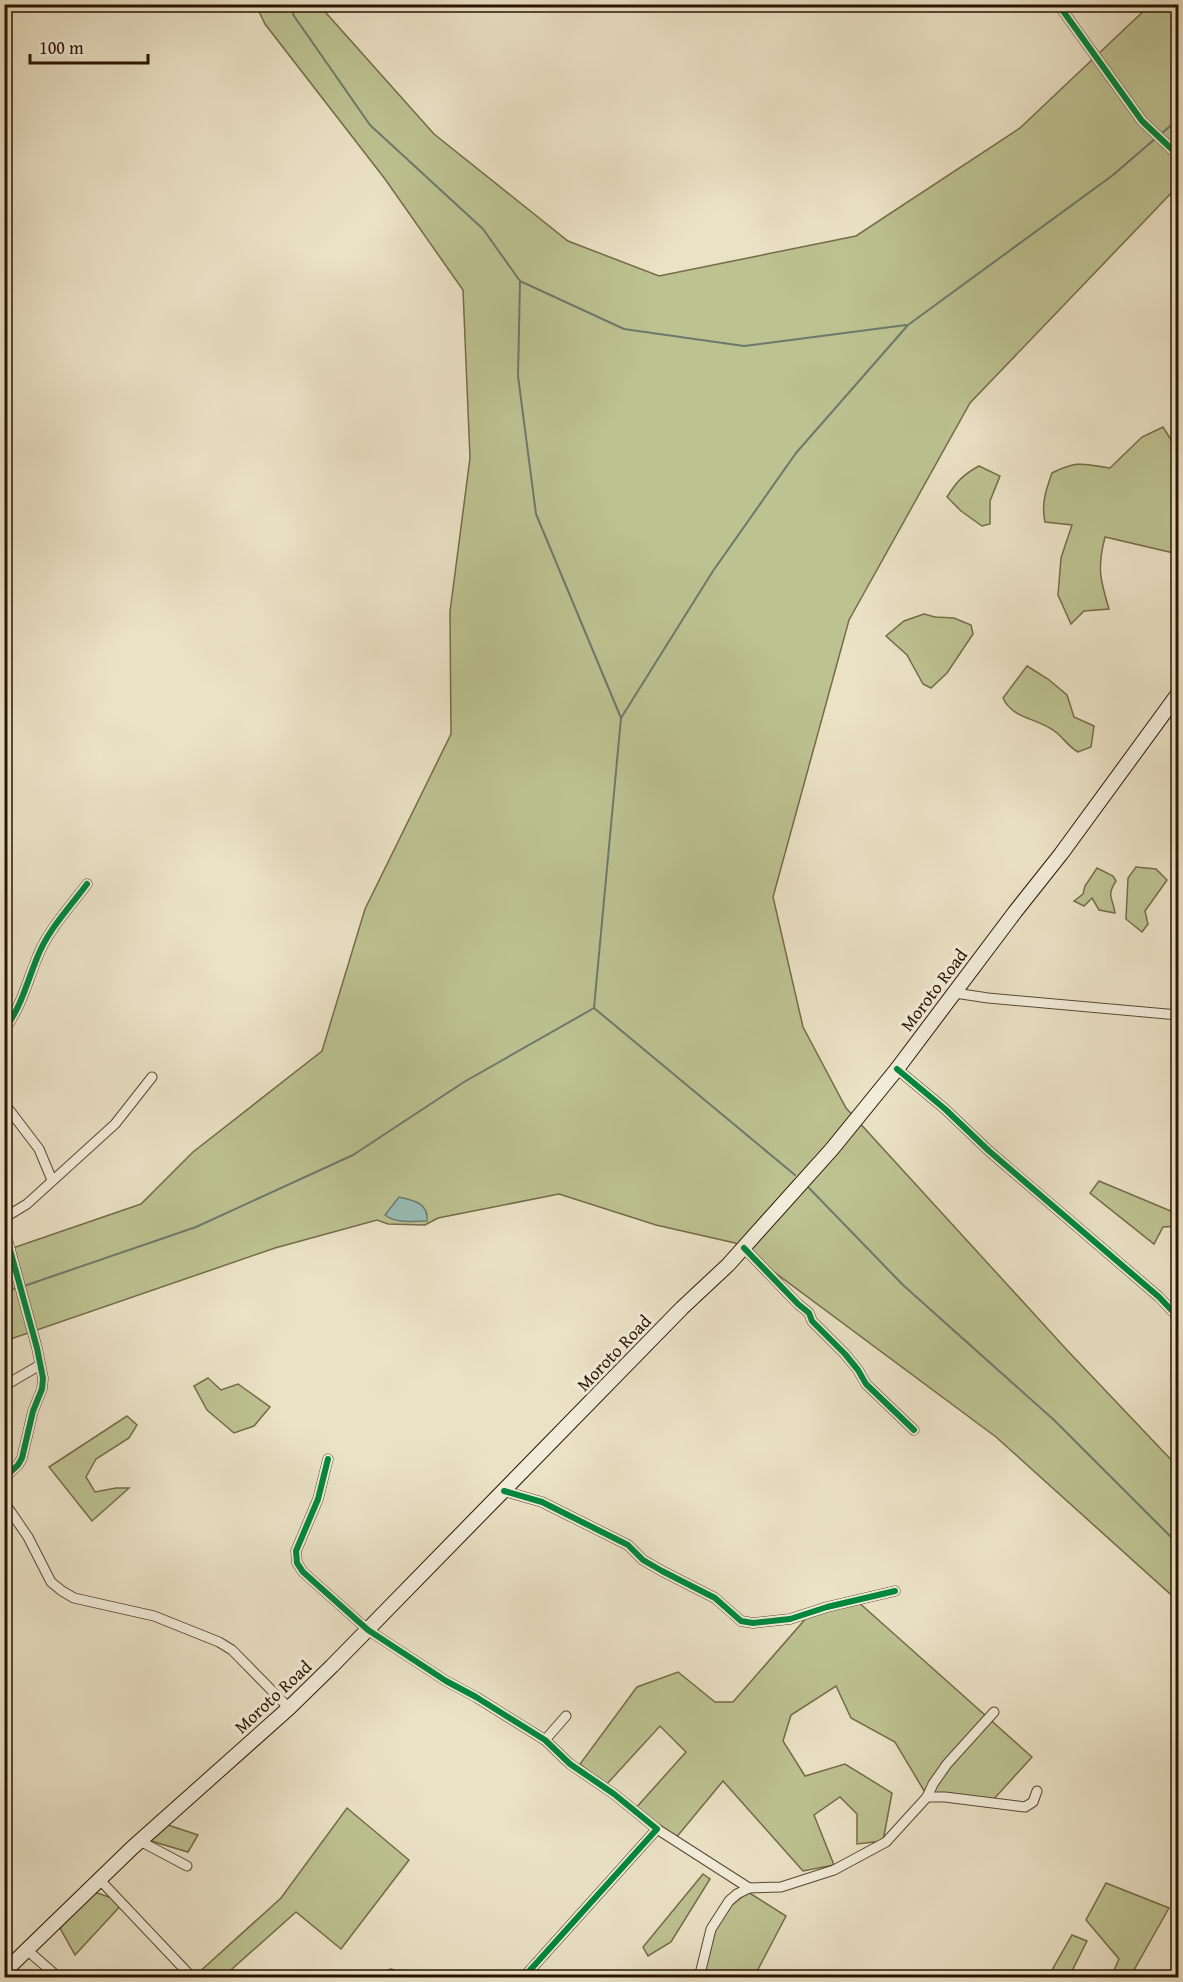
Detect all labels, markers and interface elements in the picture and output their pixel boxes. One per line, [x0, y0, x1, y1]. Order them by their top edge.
scale bar [30, 27, 148, 65]
text: 100 m [39, 34, 84, 61]
street label: Moroto Road [893, 942, 974, 1037]
street label: Moroto Road [570, 1308, 657, 1397]
street label: Moroto Road [228, 1653, 318, 1740]

